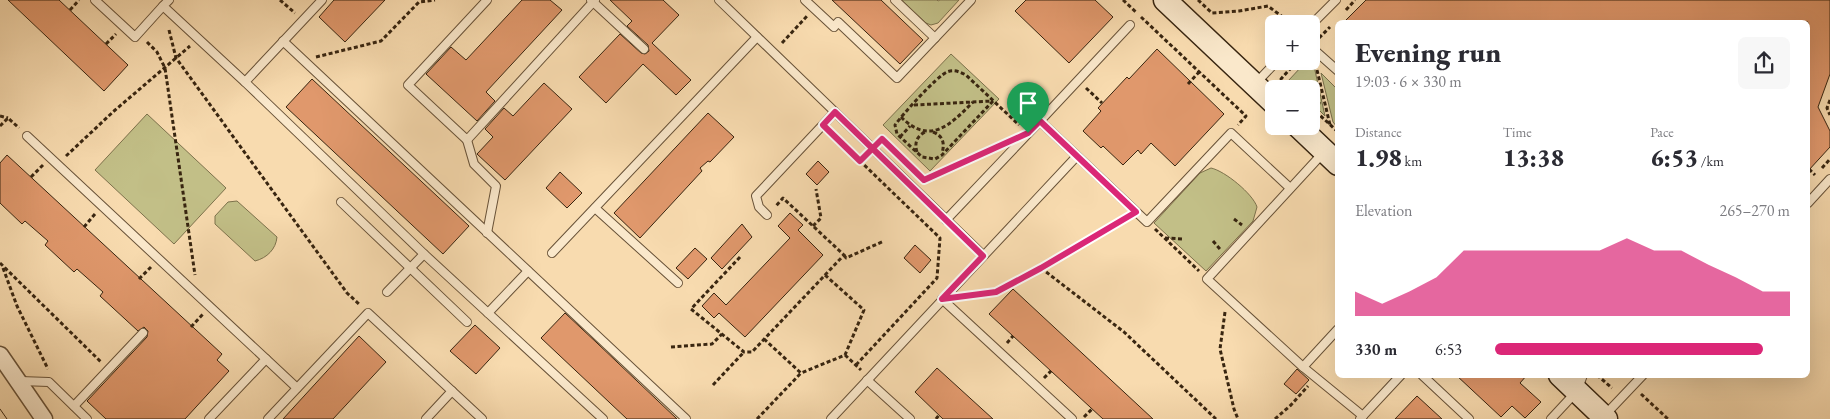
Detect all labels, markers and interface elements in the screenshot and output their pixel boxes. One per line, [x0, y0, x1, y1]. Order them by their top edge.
map controls [1265, 15, 1320, 135]
button: + [1265, 15, 1320, 70]
text: Evening run [1355, 34, 1501, 70]
button: share [1738, 37, 1790, 89]
text: 19:03 · 6 × 330 m [1355, 71, 1462, 92]
button: − [1265, 80, 1320, 135]
pin [1007, 82, 1049, 133]
icon: arrive [1014, 89, 1042, 117]
text: Distance [1355, 123, 1402, 141]
text: Time [1503, 123, 1532, 141]
text: Pace [1650, 123, 1674, 141]
text: 1.98 [1355, 141, 1402, 173]
text: 13:38 [1503, 141, 1564, 173]
text: 6:53 [1650, 141, 1698, 173]
text: km [1402, 152, 1422, 170]
text: /km [1698, 152, 1724, 170]
text: Elevation [1355, 200, 1413, 221]
text: 265–270 m [1719, 200, 1790, 221]
text: 330 m [1355, 339, 1397, 360]
text: 6:53 [1435, 339, 1462, 360]

